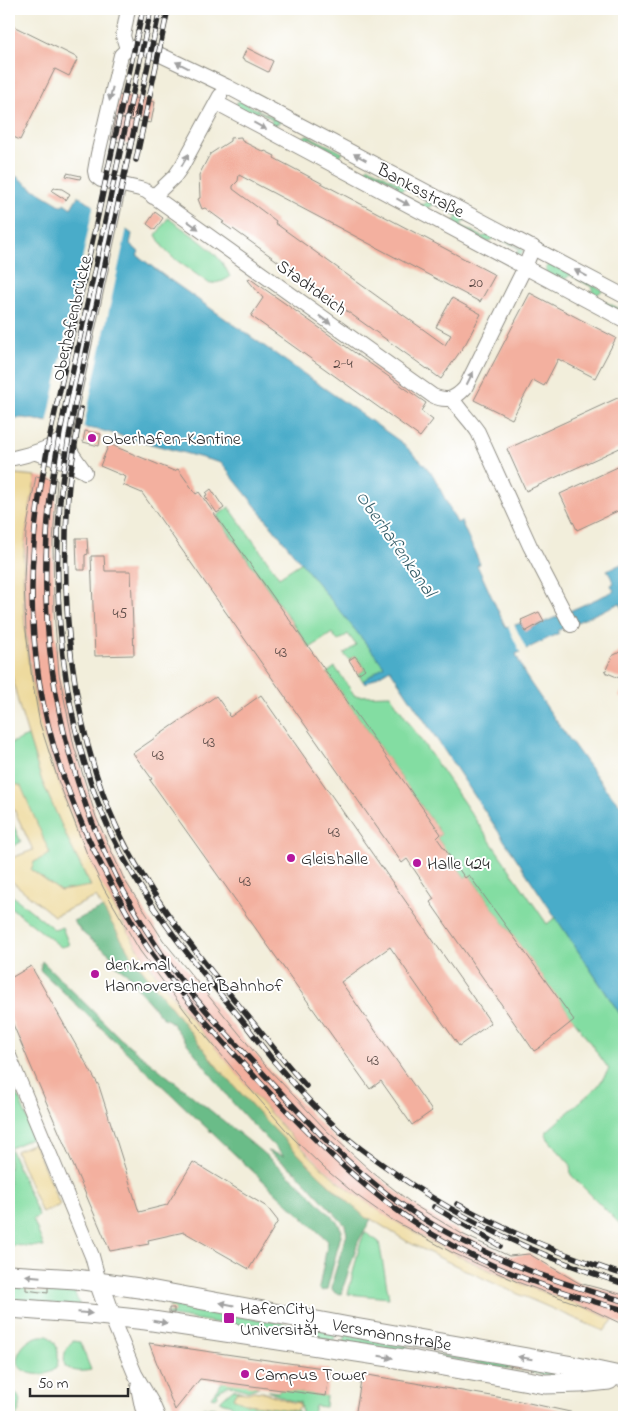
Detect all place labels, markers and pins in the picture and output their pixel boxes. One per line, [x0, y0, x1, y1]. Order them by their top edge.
place label: Oberhafen-Kantine [102, 427, 242, 453]
marker: Oberhafen-Kantine [86, 432, 98, 444]
place label: Gleishalle [301, 847, 369, 873]
marker: Gleishalle [285, 852, 297, 864]
place label: Halle 424 [427, 852, 490, 878]
marker: Halle 424 [411, 857, 423, 869]
place label: denk.mal Hannoverscher Bahnhof [105, 953, 283, 1000]
marker: denk.mal Hannoverscher Bahnhof [89, 968, 101, 980]
place label: HafenCity Universität [240, 1297, 318, 1344]
marker: HafenCity Universität [222, 1311, 236, 1325]
place label: Campus Tower [255, 1363, 367, 1389]
marker: Campus Tower [239, 1368, 251, 1380]

